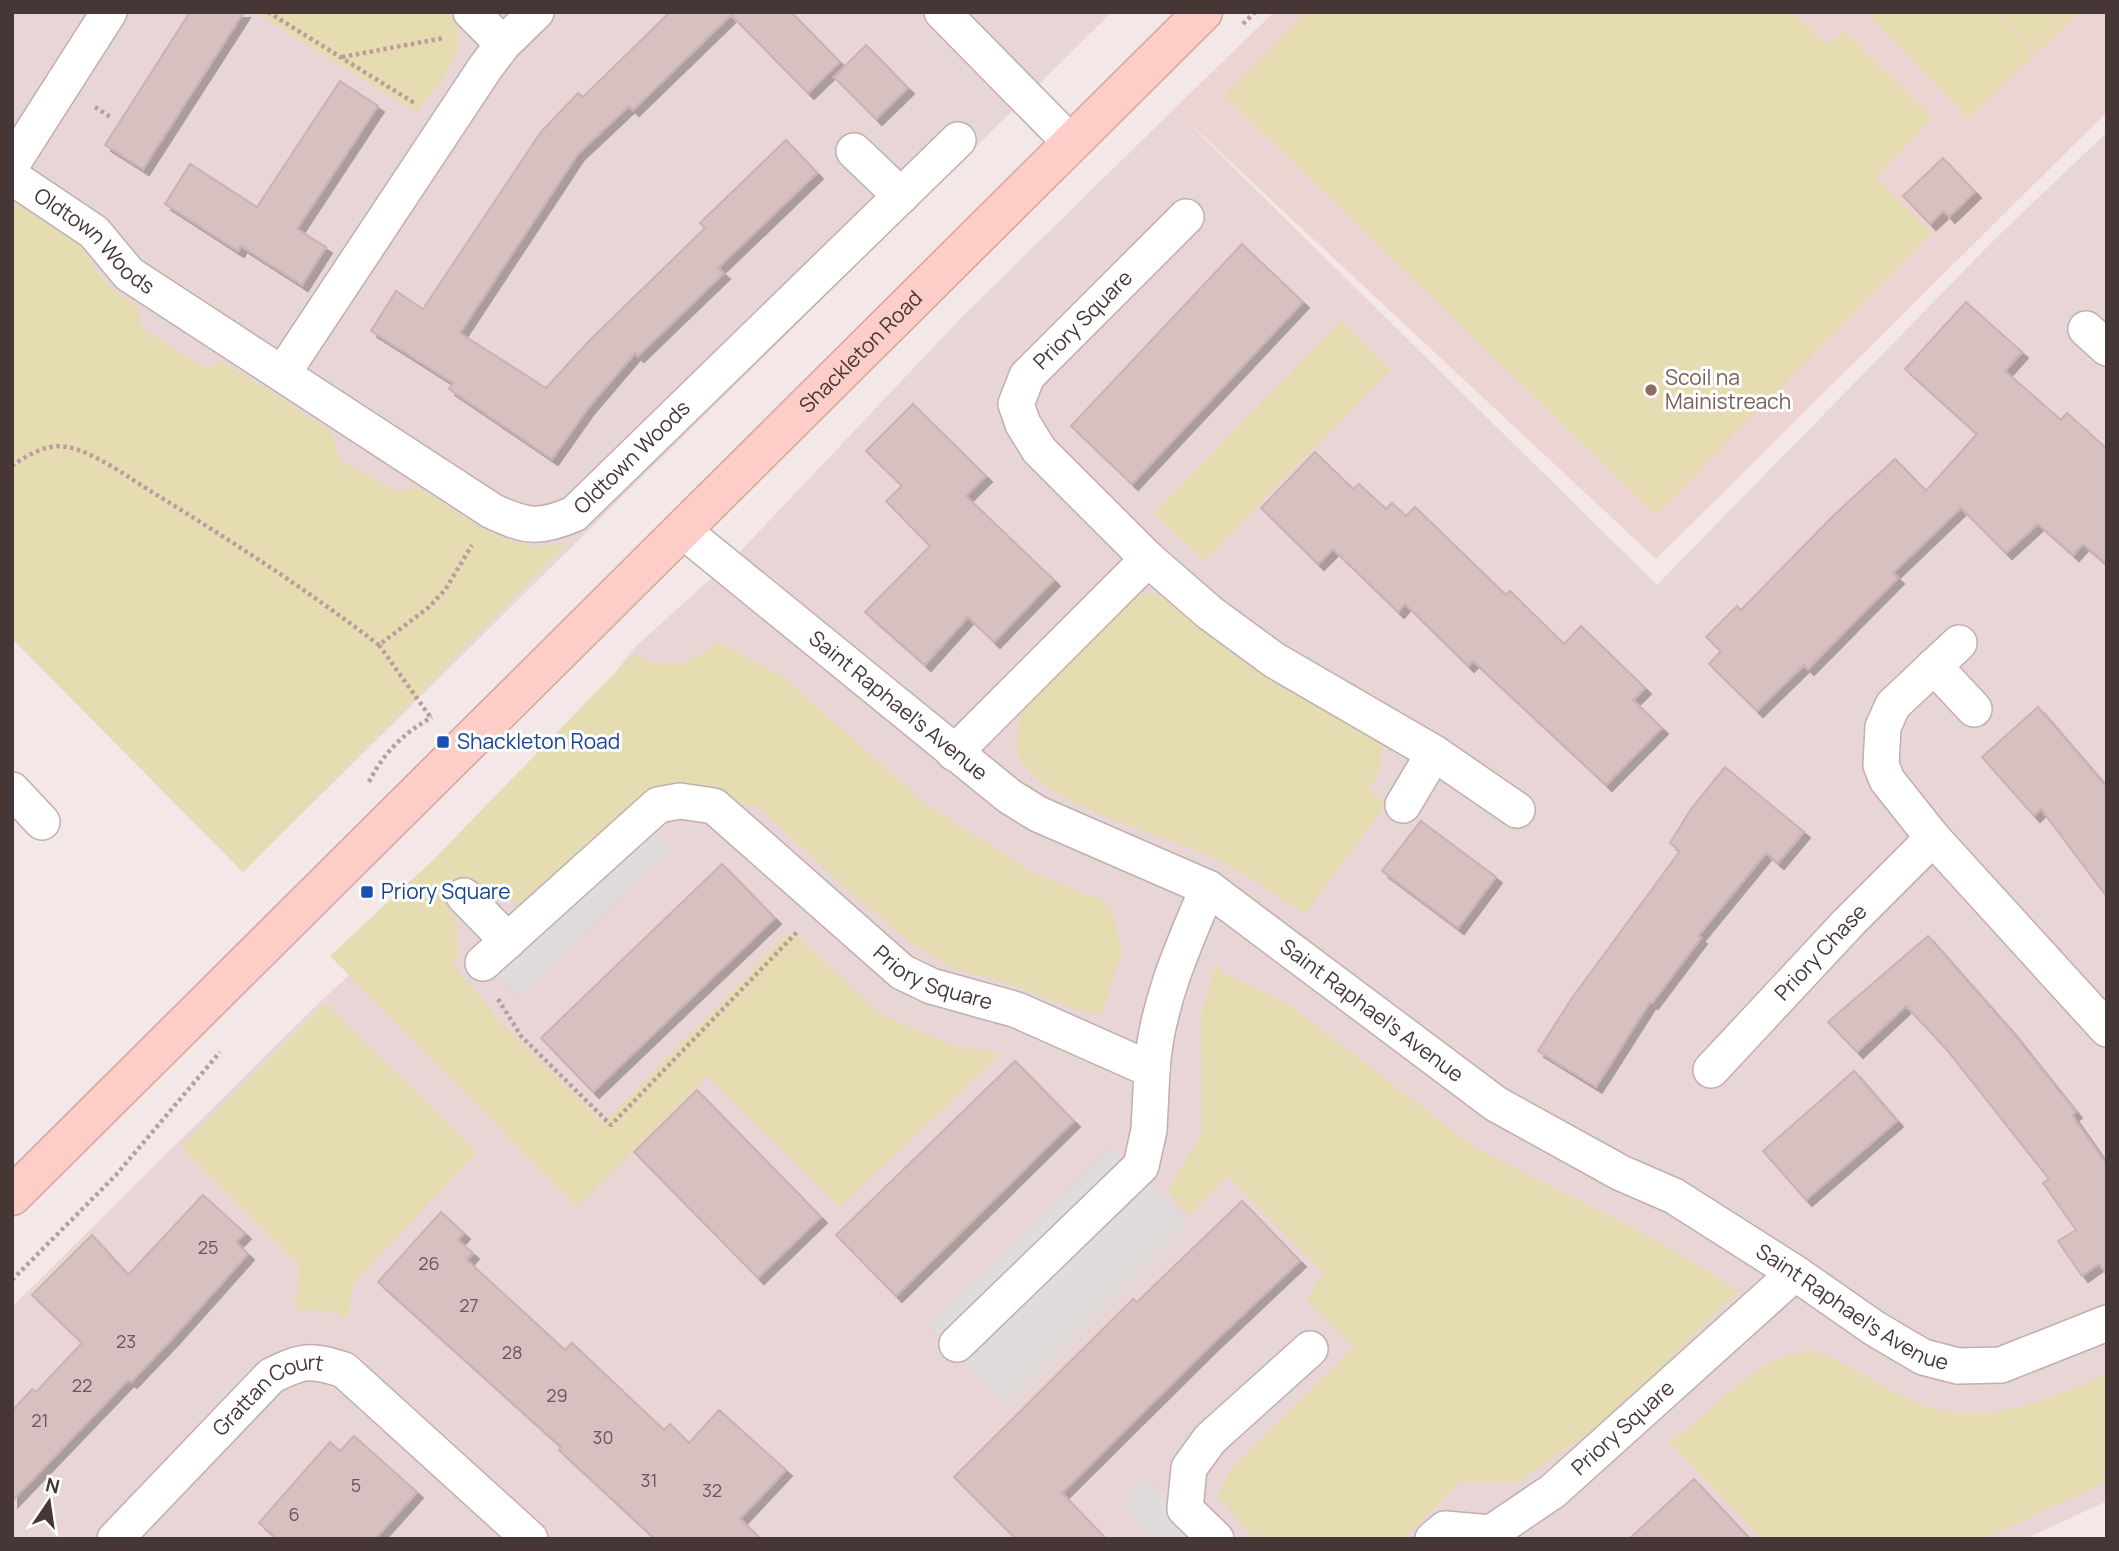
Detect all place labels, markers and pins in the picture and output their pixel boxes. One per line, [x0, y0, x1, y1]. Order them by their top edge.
place label: Scoil na Mainistreach [1665, 363, 1791, 415]
marker: Scoil na Mainistreach [1643, 382, 1659, 398]
place label: Shackleton Road [457, 727, 620, 755]
marker: Shackleton Road [435, 734, 451, 750]
place label: Priory Square [381, 877, 510, 905]
marker: Priory Square [359, 884, 375, 900]

